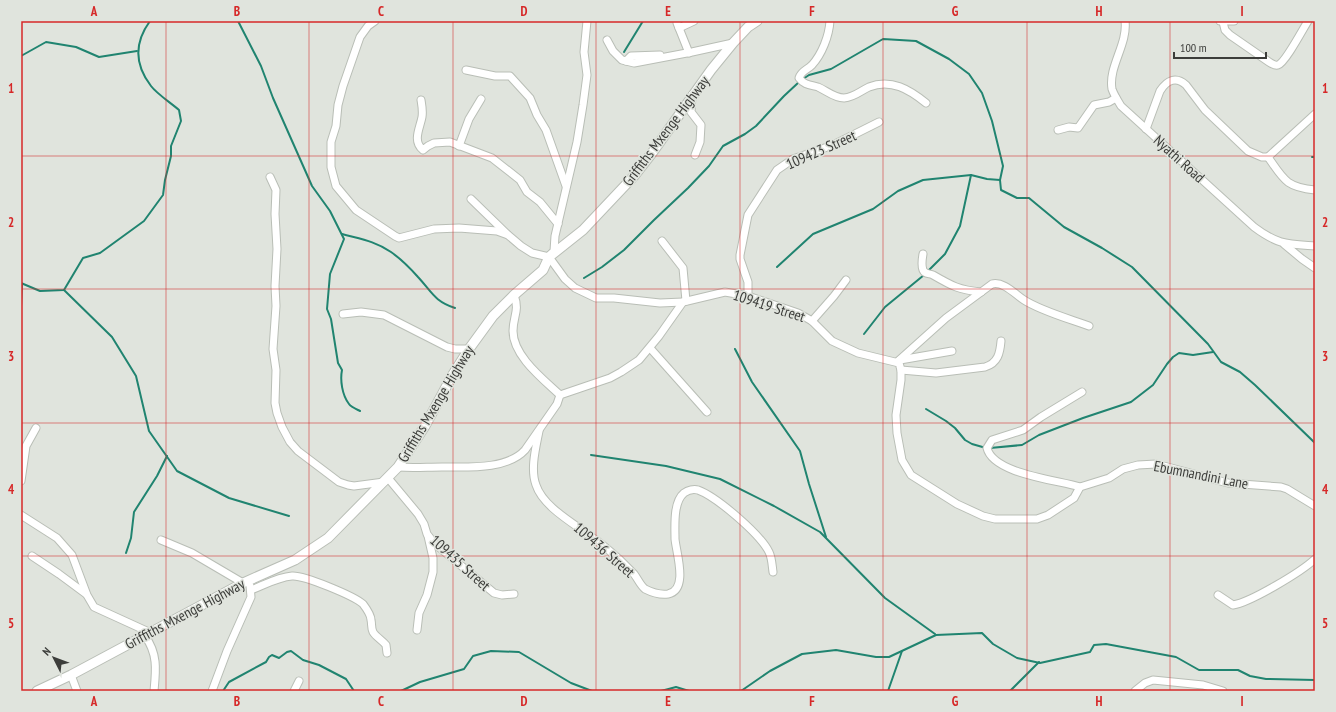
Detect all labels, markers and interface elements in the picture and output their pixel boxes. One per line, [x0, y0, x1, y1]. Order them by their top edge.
text: A [90, 3, 98, 20]
text: B [234, 3, 240, 20]
text: C [378, 3, 384, 20]
text: D [521, 3, 528, 20]
text: E [665, 3, 671, 20]
text: F [809, 3, 815, 20]
text: G [952, 3, 959, 20]
text: H [1096, 3, 1103, 20]
text: I [1240, 3, 1244, 20]
scale bar [1174, 34, 1266, 60]
text: 100 m [1180, 40, 1207, 55]
street label: Griffiths Mxenge Highway [618, 72, 713, 190]
text: 1 [8, 80, 14, 97]
text: 1 [1322, 80, 1328, 97]
street label: 109423 Street [783, 126, 859, 173]
street label: Nyathi Road [1150, 131, 1209, 187]
text: 2 [8, 214, 14, 231]
text: 2 [1322, 214, 1328, 231]
street label: 109419 Street [731, 285, 808, 326]
street label: Griffiths Mxenge Highway [393, 342, 478, 466]
text: 3 [8, 348, 14, 365]
text: 3 [1322, 348, 1328, 365]
street label: Ebumnandini Lane [1152, 456, 1250, 493]
text: 4 [8, 481, 15, 498]
text: 4 [1322, 481, 1329, 498]
street label: 109436 Street [570, 518, 639, 581]
street label: 109435 Street [426, 531, 494, 595]
street label: Griffiths Mxenge Highway [122, 574, 248, 653]
text: 5 [8, 615, 14, 632]
text: 5 [1322, 615, 1328, 632]
north arrow [34, 638, 74, 678]
text: N [39, 644, 54, 658]
text: A [90, 693, 98, 710]
text: B [234, 693, 240, 710]
text: C [378, 693, 384, 710]
text: D [521, 693, 528, 710]
text: E [665, 693, 671, 710]
text: F [809, 693, 815, 710]
text: G [952, 693, 959, 710]
text: H [1096, 693, 1103, 710]
text: I [1240, 693, 1244, 710]

